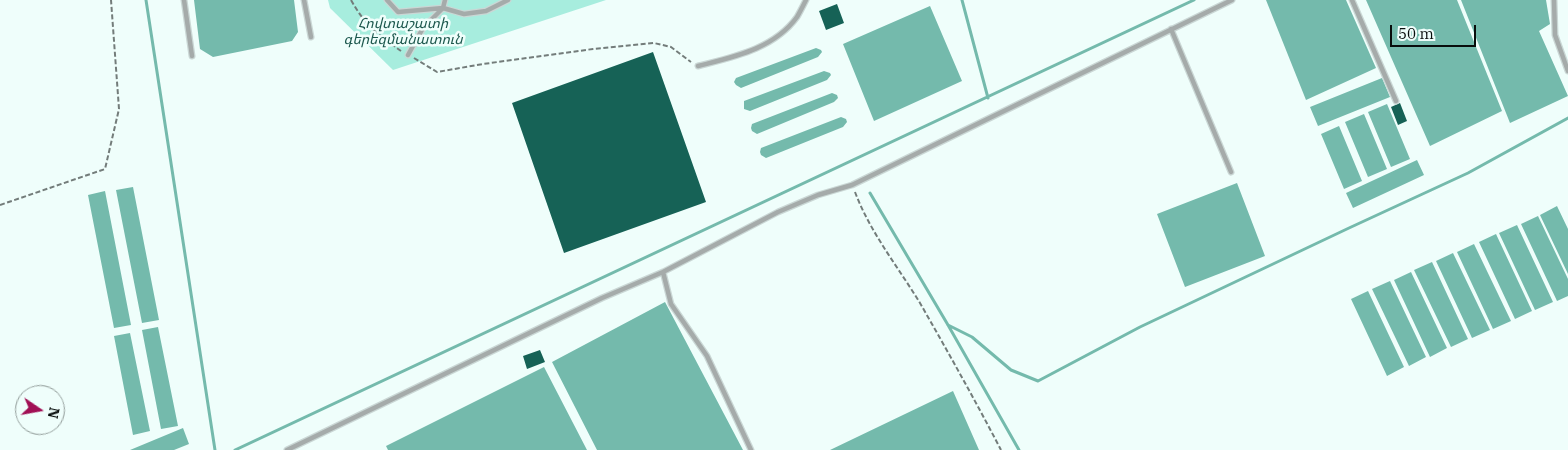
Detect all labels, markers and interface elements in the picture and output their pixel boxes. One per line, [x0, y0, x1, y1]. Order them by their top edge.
scale bar [1393, 15, 1479, 47]
park label: Հովտաշատի գերեզմանատուն [343, 16, 463, 48]
text: 50 m [1398, 24, 1434, 43]
north arrow [15, 385, 65, 435]
text: N [44, 406, 64, 420]

